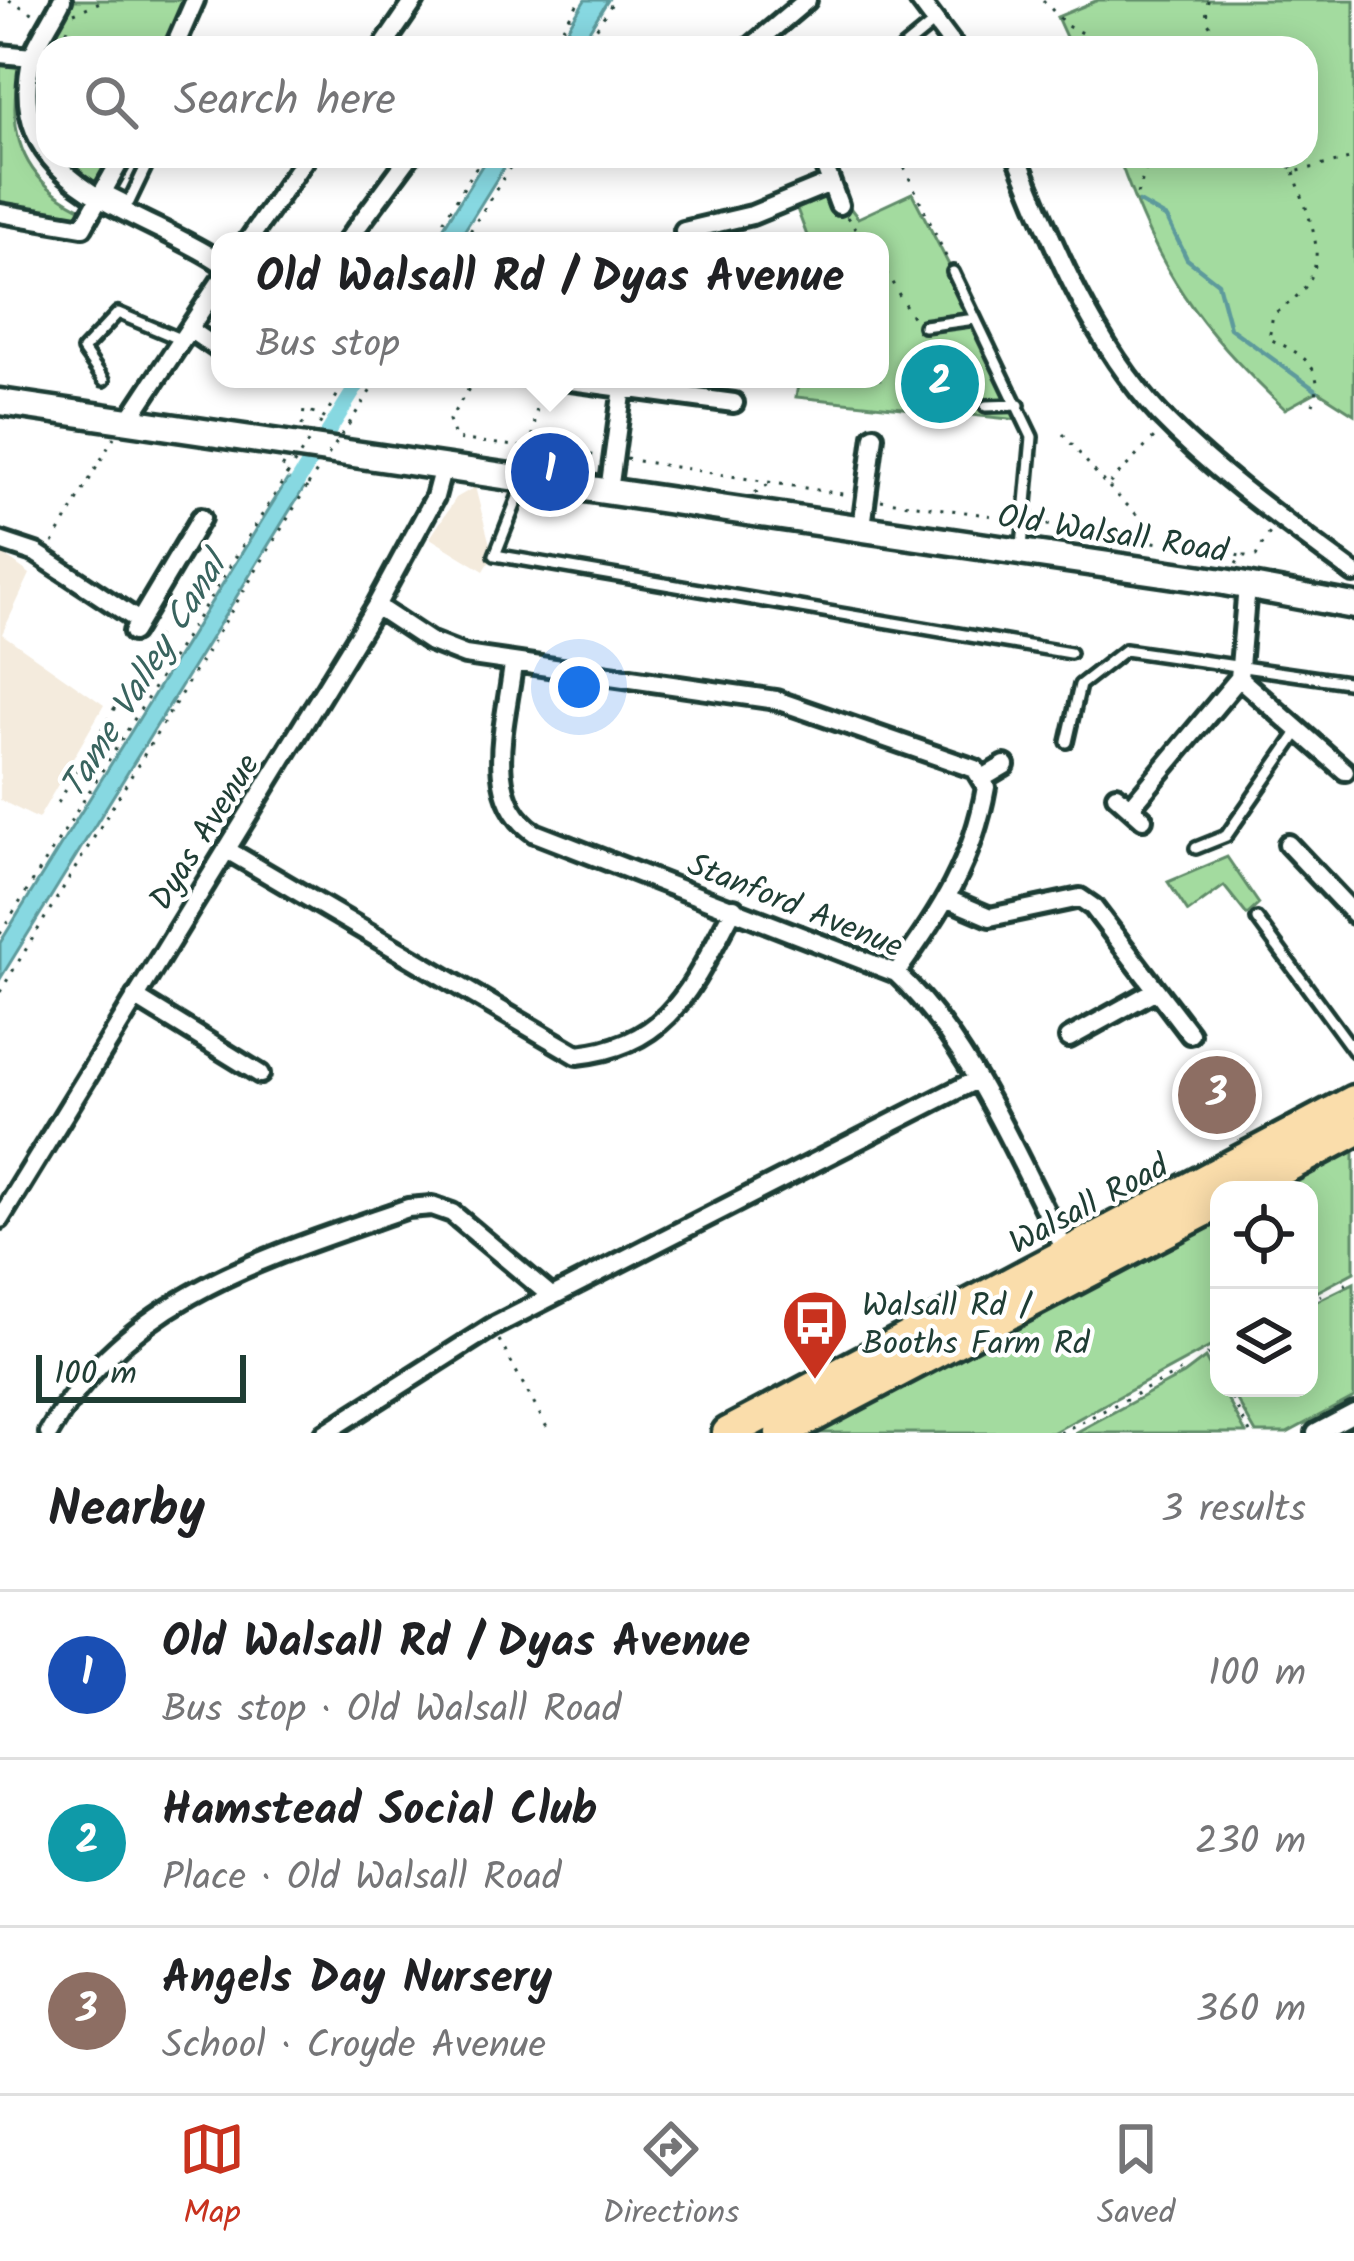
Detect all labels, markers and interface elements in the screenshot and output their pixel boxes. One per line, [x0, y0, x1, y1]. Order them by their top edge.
search box [36, 36, 1318, 168]
text: Search here [174, 66, 396, 138]
icon: search [78, 69, 144, 135]
popup [211, 232, 889, 388]
text: Old Walsall Rd / Dyas Avenue [256, 243, 844, 315]
text: Bus stop [256, 315, 400, 377]
pin: 2 [901, 339, 979, 429]
pin: 1 [511, 427, 589, 517]
street label: Old Walsall Road [993, 491, 1233, 580]
water label: Tame Valley Canal [47, 538, 247, 811]
your location [549, 657, 609, 717]
street label: Dyas Avenue [137, 744, 275, 922]
street label: Stanford Avenue [679, 840, 911, 975]
pin: 3 [1178, 1050, 1256, 1140]
street label: Walsall Road [1000, 1141, 1180, 1270]
map controls [1210, 1181, 1318, 1397]
button: locate [1210, 1181, 1318, 1289]
place label: Walsall Rd / Booths Farm Rd [862, 1281, 1091, 1372]
bus stop icon: Walsall Rd / Booths Farm Rd [780, 1288, 850, 1382]
button: layers [1210, 1289, 1318, 1397]
scale bar [36, 1349, 246, 1402]
text: 100 m [54, 1349, 137, 1402]
text: Nearby [48, 1471, 205, 1552]
text: 3 results [1161, 1480, 1306, 1542]
text: Old Walsall Rd / Dyas Avenue [162, 1608, 750, 1680]
text: 1 [81, 1644, 93, 1706]
text: 100 m [1208, 1644, 1306, 1706]
text: Bus stop · Old Walsall Road [162, 1680, 621, 1742]
text: Hamstead Social Club [162, 1776, 597, 1848]
text: 2 [76, 1812, 98, 1874]
text: 230 m [1195, 1812, 1306, 1874]
text: Place · Old Walsall Road [162, 1848, 561, 1910]
text: Angels Day Nursery [162, 1944, 552, 2016]
text: 3 [76, 1980, 98, 2042]
text: 360 m [1196, 1980, 1306, 2042]
text: School · Croyde Avenue [162, 2016, 546, 2078]
tab: Map [179, 2116, 245, 2241]
tab: Directions [602, 2116, 739, 2241]
tab: Saved [1097, 2116, 1175, 2241]

